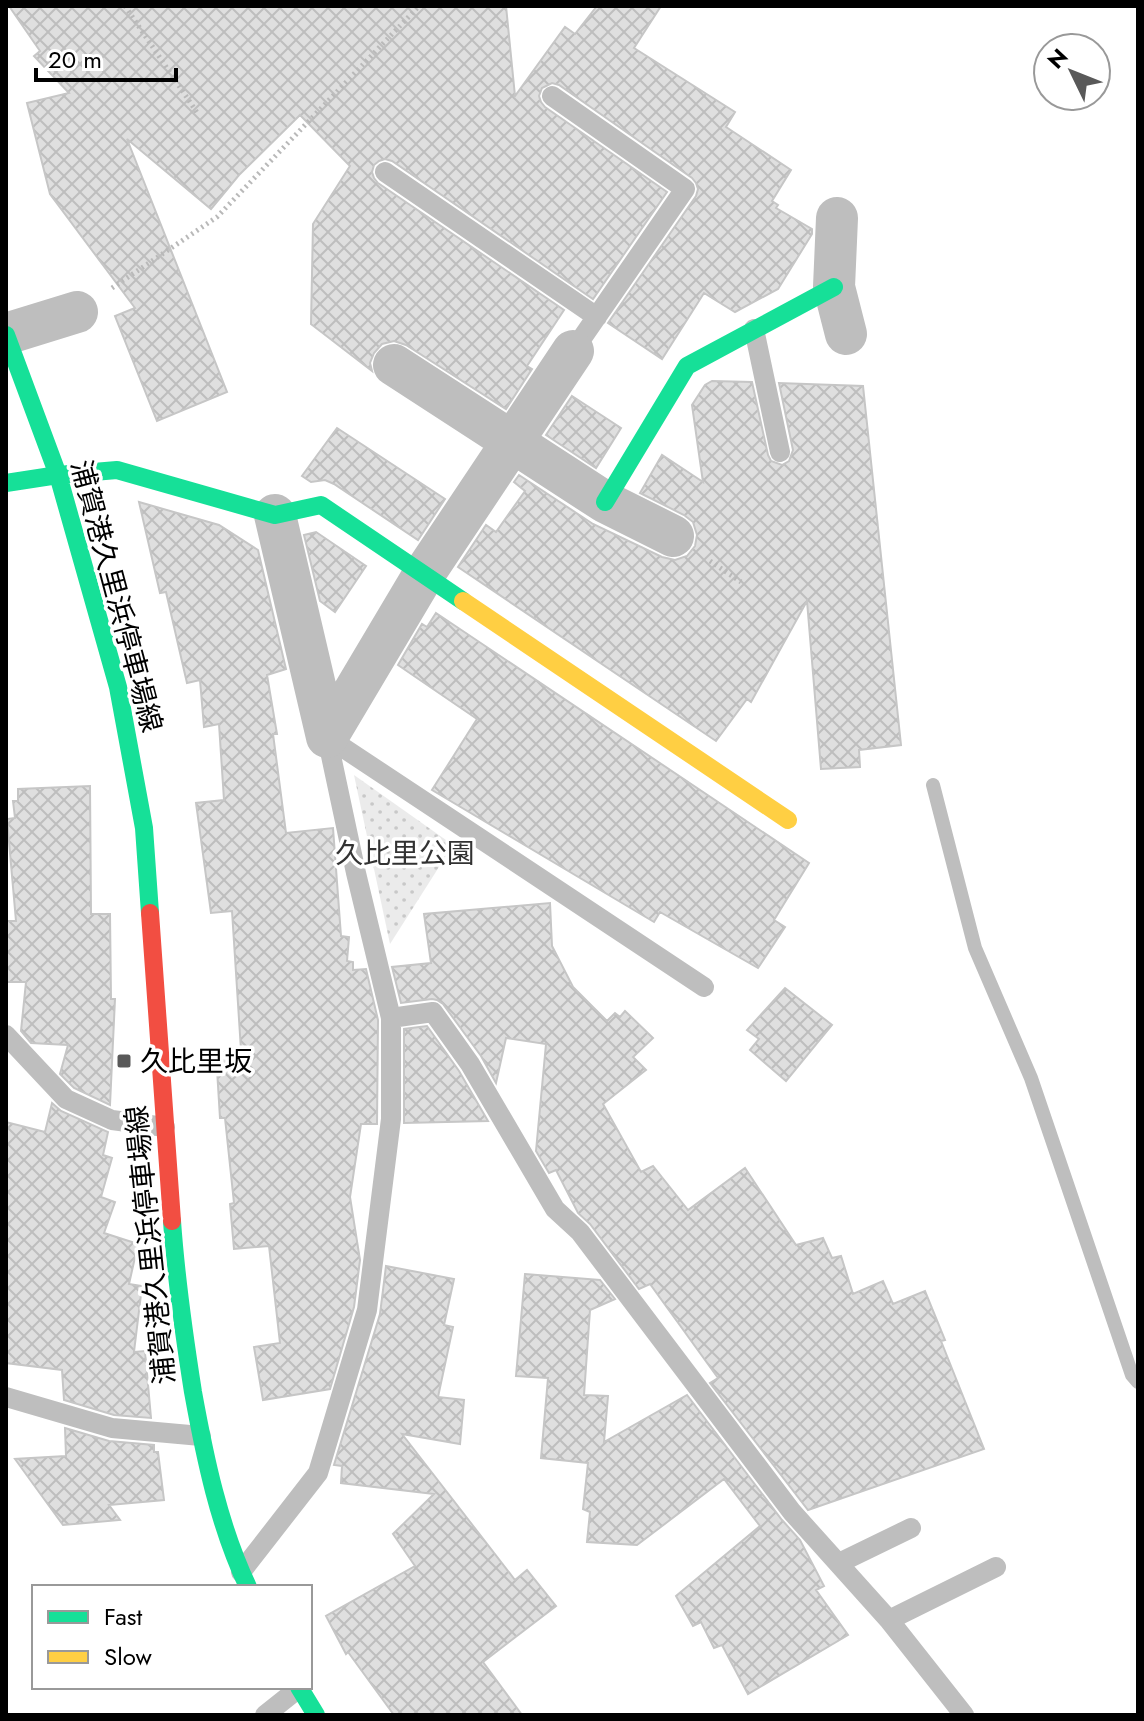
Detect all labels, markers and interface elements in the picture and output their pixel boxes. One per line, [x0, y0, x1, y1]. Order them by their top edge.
scale bar [36, 32, 176, 82]
north arrow [1032, 32, 1112, 112]
text: N [1040, 41, 1075, 76]
text: 20 m [48, 42, 102, 77]
street label: 浦賀港久里浜停車場線 [60, 456, 173, 737]
park label: 久比里公園 [335, 833, 475, 874]
place label: 久比里坂 [140, 1041, 252, 1082]
marker: 久比里坂 [115, 1052, 133, 1070]
street label: 浦賀港久里浜停車場線 [115, 1104, 186, 1386]
legend [32, 1585, 312, 1689]
text: Fast [104, 1599, 142, 1634]
text: Slow [104, 1639, 152, 1674]

